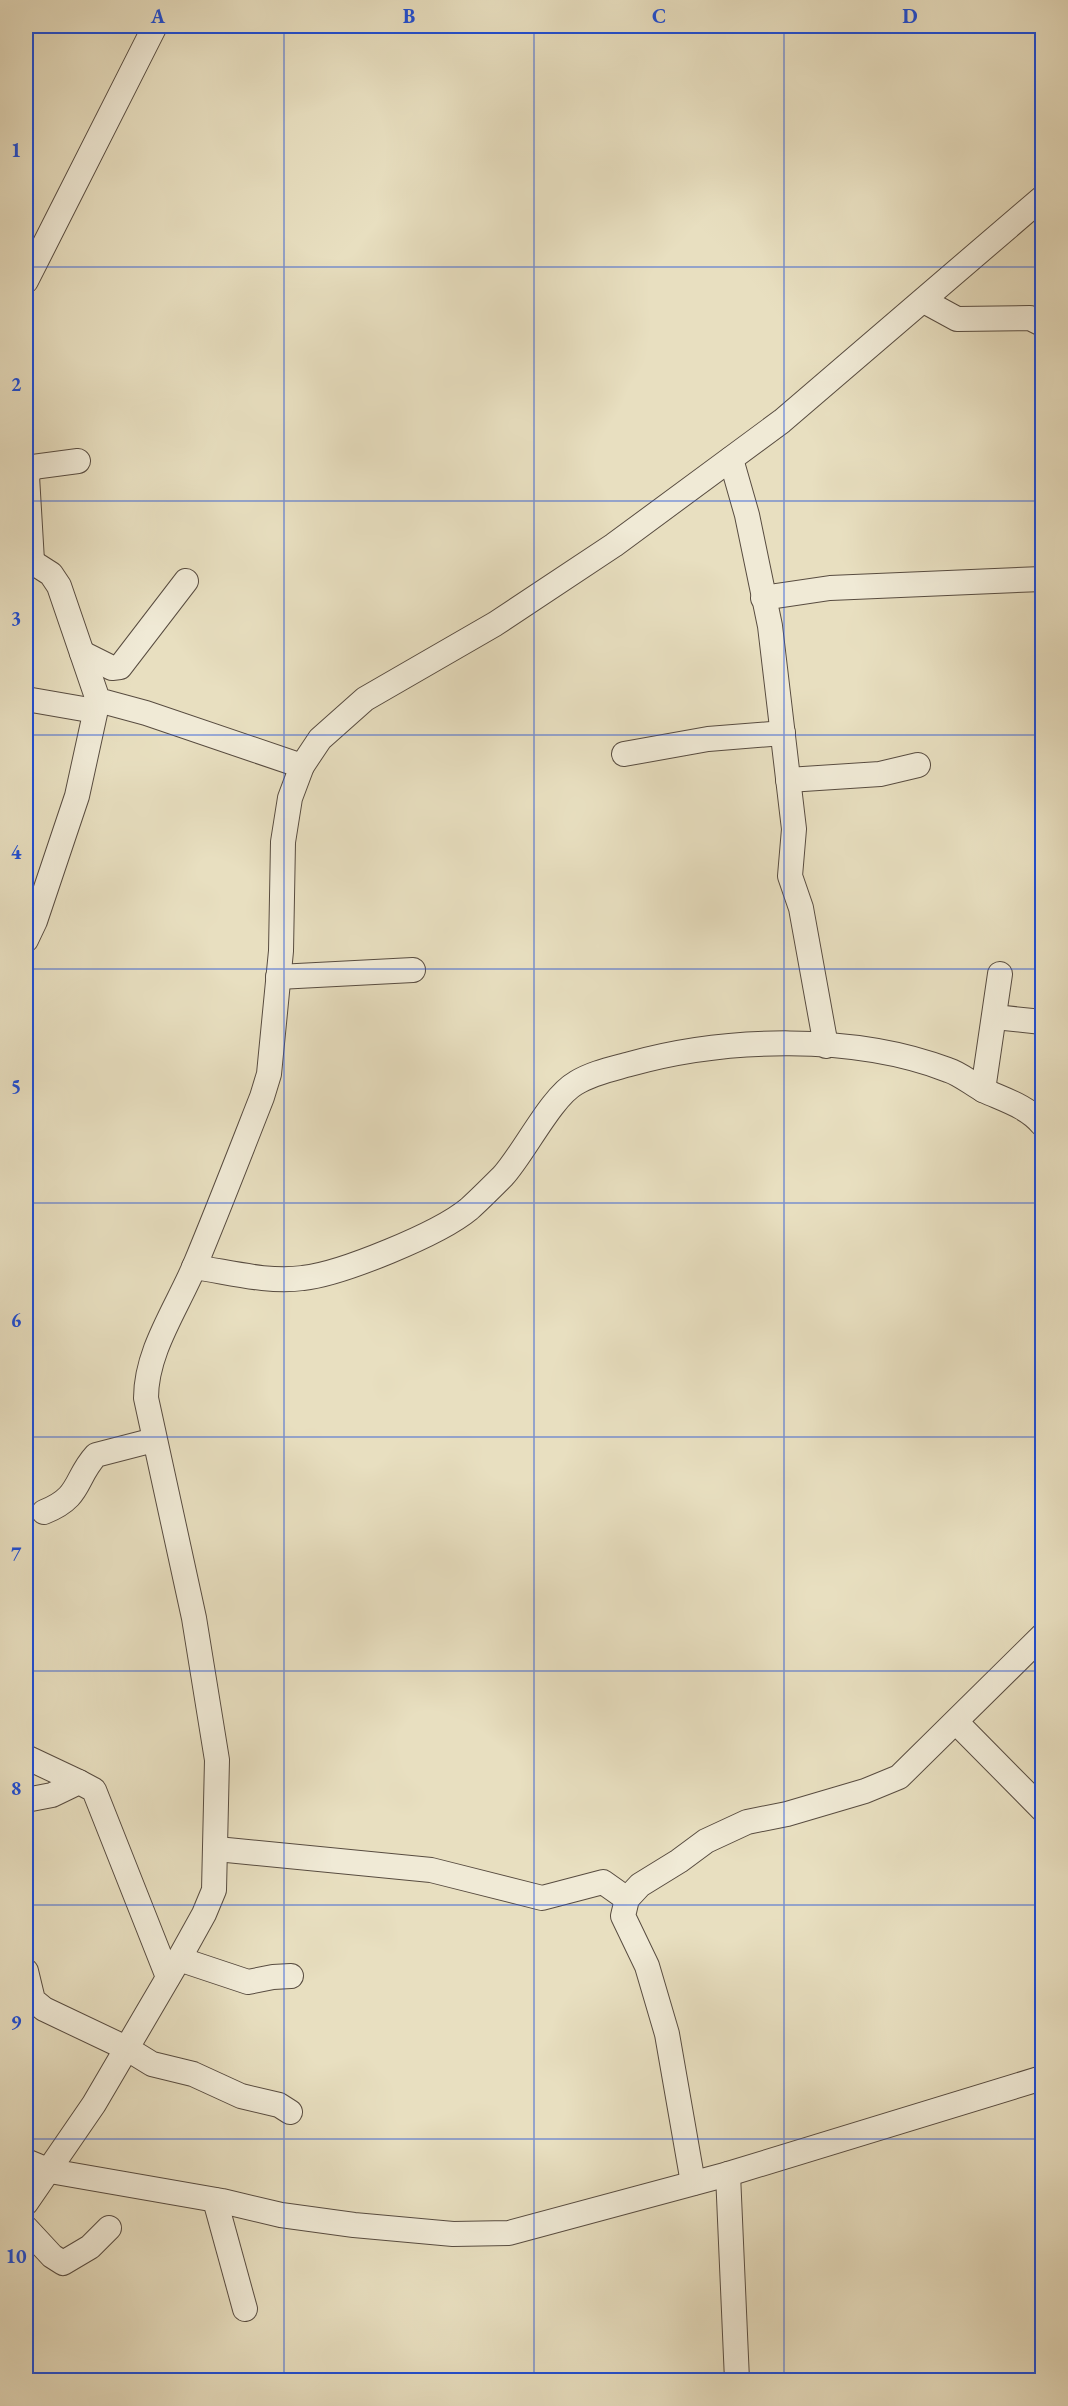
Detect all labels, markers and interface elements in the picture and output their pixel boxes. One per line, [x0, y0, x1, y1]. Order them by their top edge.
text: A [150, 3, 166, 29]
text: B [403, 3, 415, 29]
text: C [652, 3, 666, 29]
text: D [902, 3, 918, 29]
text: 1 [11, 137, 21, 163]
text: 2 [11, 371, 22, 397]
text: 3 [11, 605, 21, 631]
text: 4 [11, 839, 22, 865]
text: 5 [11, 1073, 21, 1099]
text: 6 [11, 1307, 22, 1333]
text: 7 [11, 1541, 22, 1567]
text: 8 [11, 1775, 21, 1801]
text: 9 [11, 2009, 22, 2035]
text: 10 [5, 2243, 27, 2269]

